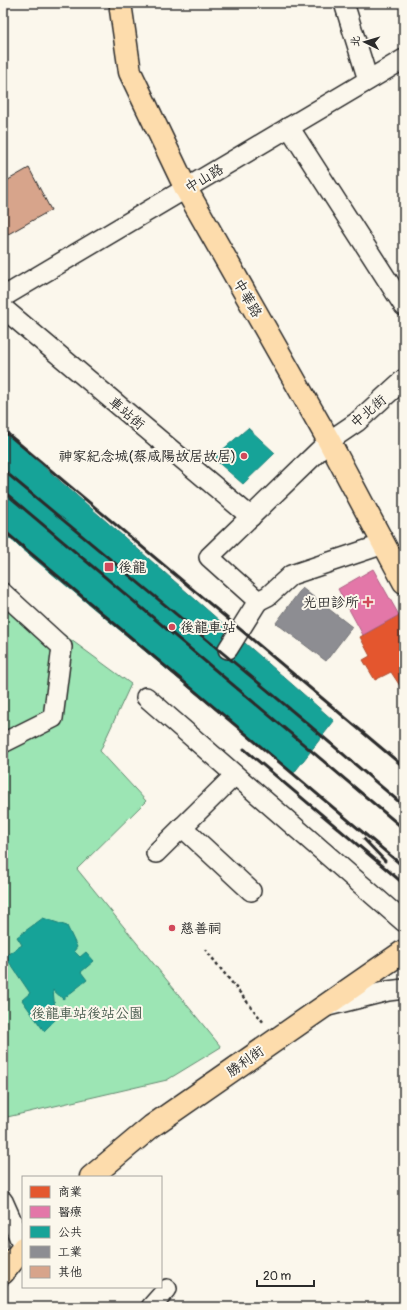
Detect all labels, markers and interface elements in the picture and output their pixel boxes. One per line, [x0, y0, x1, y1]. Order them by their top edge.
north arrow [345, 22, 385, 62]
text: 北 [349, 35, 362, 47]
street label: 中山路 [182, 160, 227, 197]
street label: 中華路 [230, 276, 265, 321]
street label: 中北街 [347, 391, 390, 431]
street label: 車站街 [105, 393, 148, 433]
place label: 神家紀念城(蔡咸陽故居故居) [59, 448, 236, 465]
marker: 神家紀念城(蔡咸陽故居故居) [239, 451, 249, 461]
place label: 後龍 [118, 559, 146, 576]
marker: 後龍 [103, 561, 115, 573]
place label: 光田診所 [303, 594, 359, 611]
marker: 光田診所 [362, 596, 374, 608]
place label: 後龍車站 [180, 619, 236, 636]
marker: 後龍車站 [167, 622, 177, 632]
place label: 慈善祠 [180, 920, 222, 937]
marker: 慈善祠 [167, 923, 177, 933]
park label: 後龍車站後站公園 [31, 1005, 143, 1022]
street label: 勝利街 [223, 1042, 267, 1080]
legend [22, 1176, 162, 1288]
text: 商業 [58, 1185, 82, 1200]
text: 醫療 [58, 1205, 82, 1220]
text: 公共 [58, 1225, 82, 1240]
text: 工業 [58, 1245, 82, 1260]
scale bar [257, 1262, 314, 1288]
text: 其他 [58, 1265, 82, 1280]
text: 20 m [263, 1269, 292, 1284]

